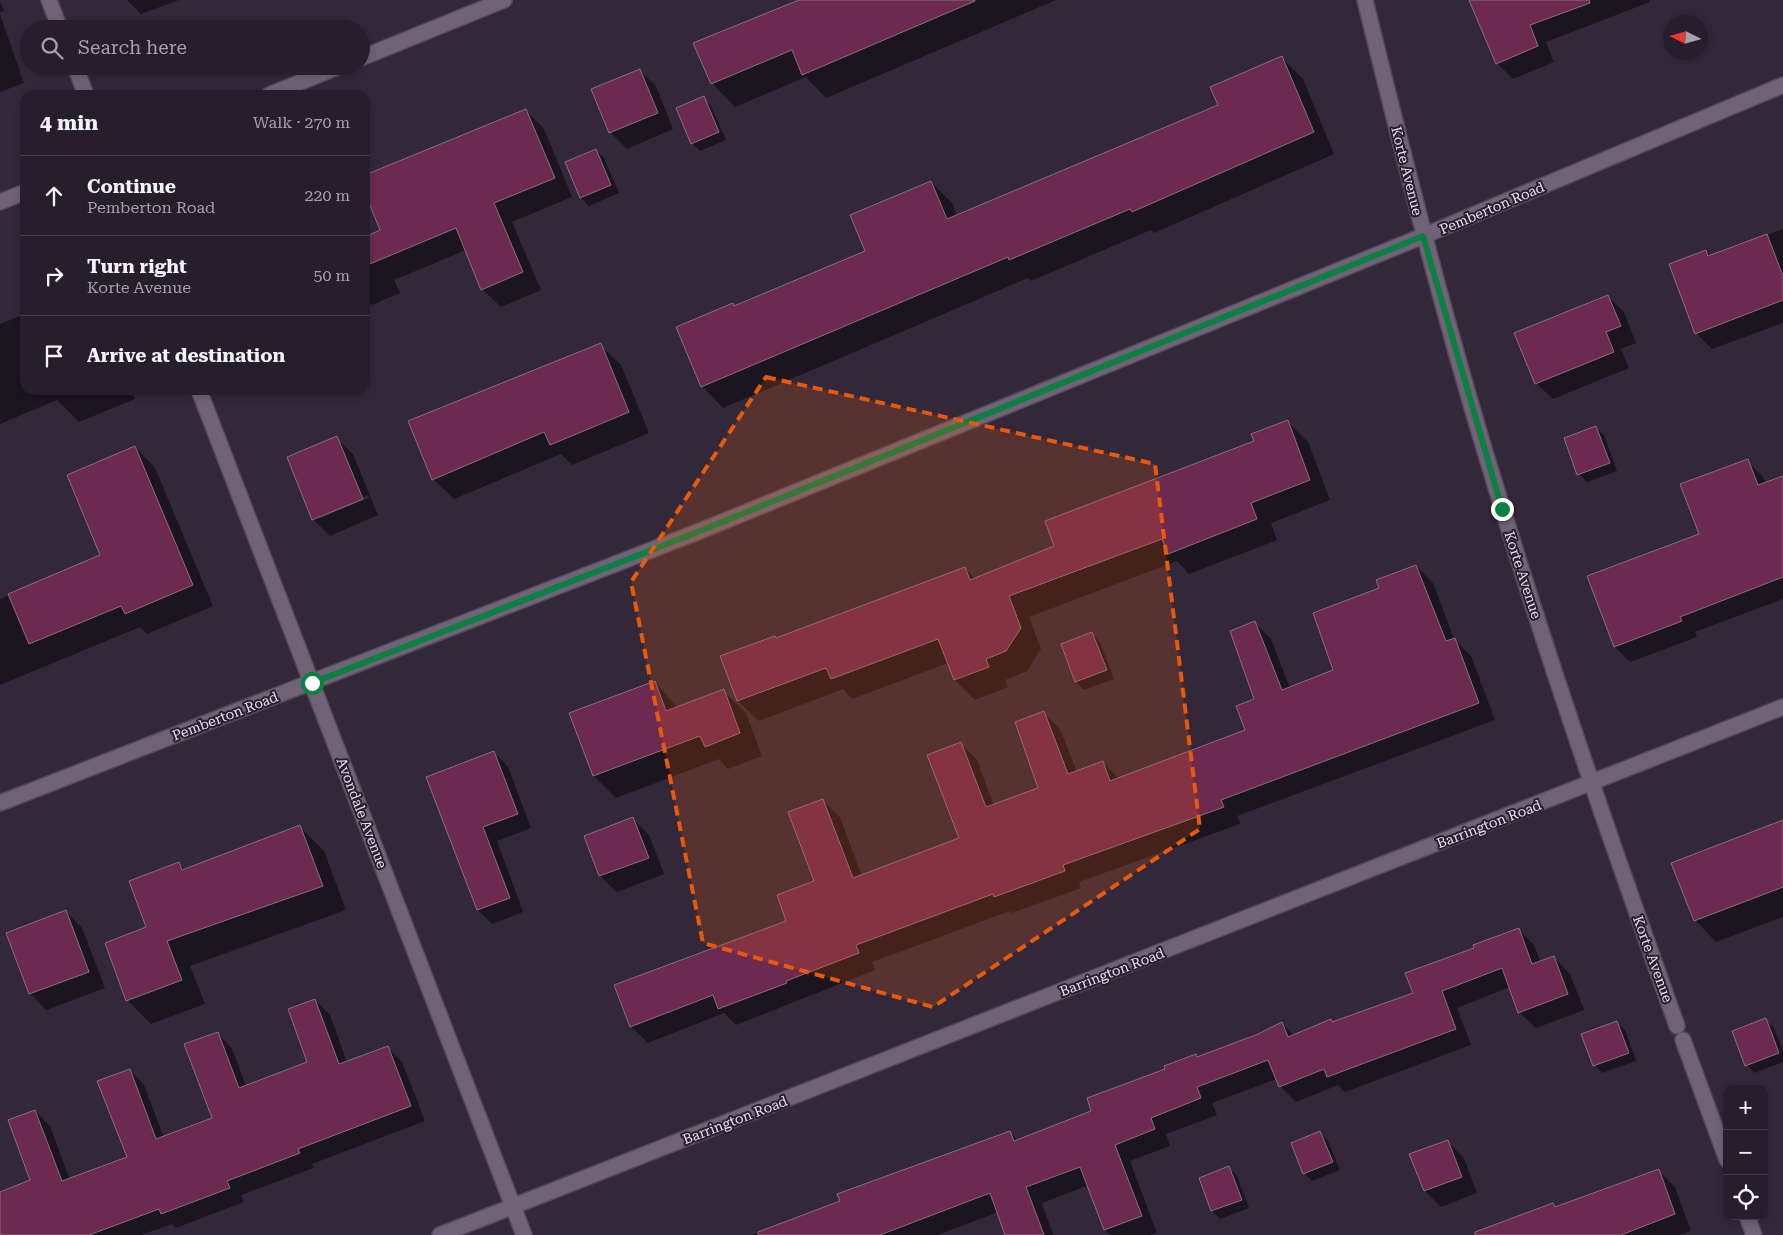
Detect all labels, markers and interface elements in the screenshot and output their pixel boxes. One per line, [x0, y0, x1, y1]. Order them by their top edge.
north arrow [1663, 15, 1708, 60]
search box [20, 20, 370, 75]
icon: search [38, 34, 66, 62]
text: Search here [78, 36, 187, 59]
text: 4 min [40, 111, 98, 135]
text: Walk · 270 m [253, 113, 350, 132]
street label: Korte Avenue [1388, 125, 1426, 217]
text: Continue [87, 175, 176, 198]
street label: Pemberton Road [1437, 179, 1547, 237]
icon: ahead [40, 182, 68, 210]
text: 220 m [304, 186, 350, 205]
text: Pemberton Road [87, 198, 215, 217]
text: Turn right [87, 255, 187, 278]
icon: right [40, 262, 68, 290]
text: 50 m [313, 266, 350, 285]
text: Korte Avenue [87, 278, 191, 297]
icon: arrive [40, 342, 68, 370]
text: Arrive at destination [87, 344, 285, 367]
route end [1491, 498, 1514, 521]
street label: Korte Avenue [1501, 529, 1545, 621]
route start [301, 672, 324, 695]
street label: Pemberton Road [170, 688, 280, 744]
street label: Avondale Avenue [334, 755, 391, 871]
street label: Barrington Road [1434, 797, 1544, 851]
street label: Korte Avenue [1630, 914, 1676, 1005]
street label: Barrington Road [1057, 945, 1167, 999]
map controls [1723, 1085, 1768, 1220]
button: + [1723, 1085, 1768, 1130]
street label: Barrington Road [680, 1093, 790, 1147]
button: − [1723, 1130, 1768, 1175]
button: locate [1723, 1175, 1768, 1220]

